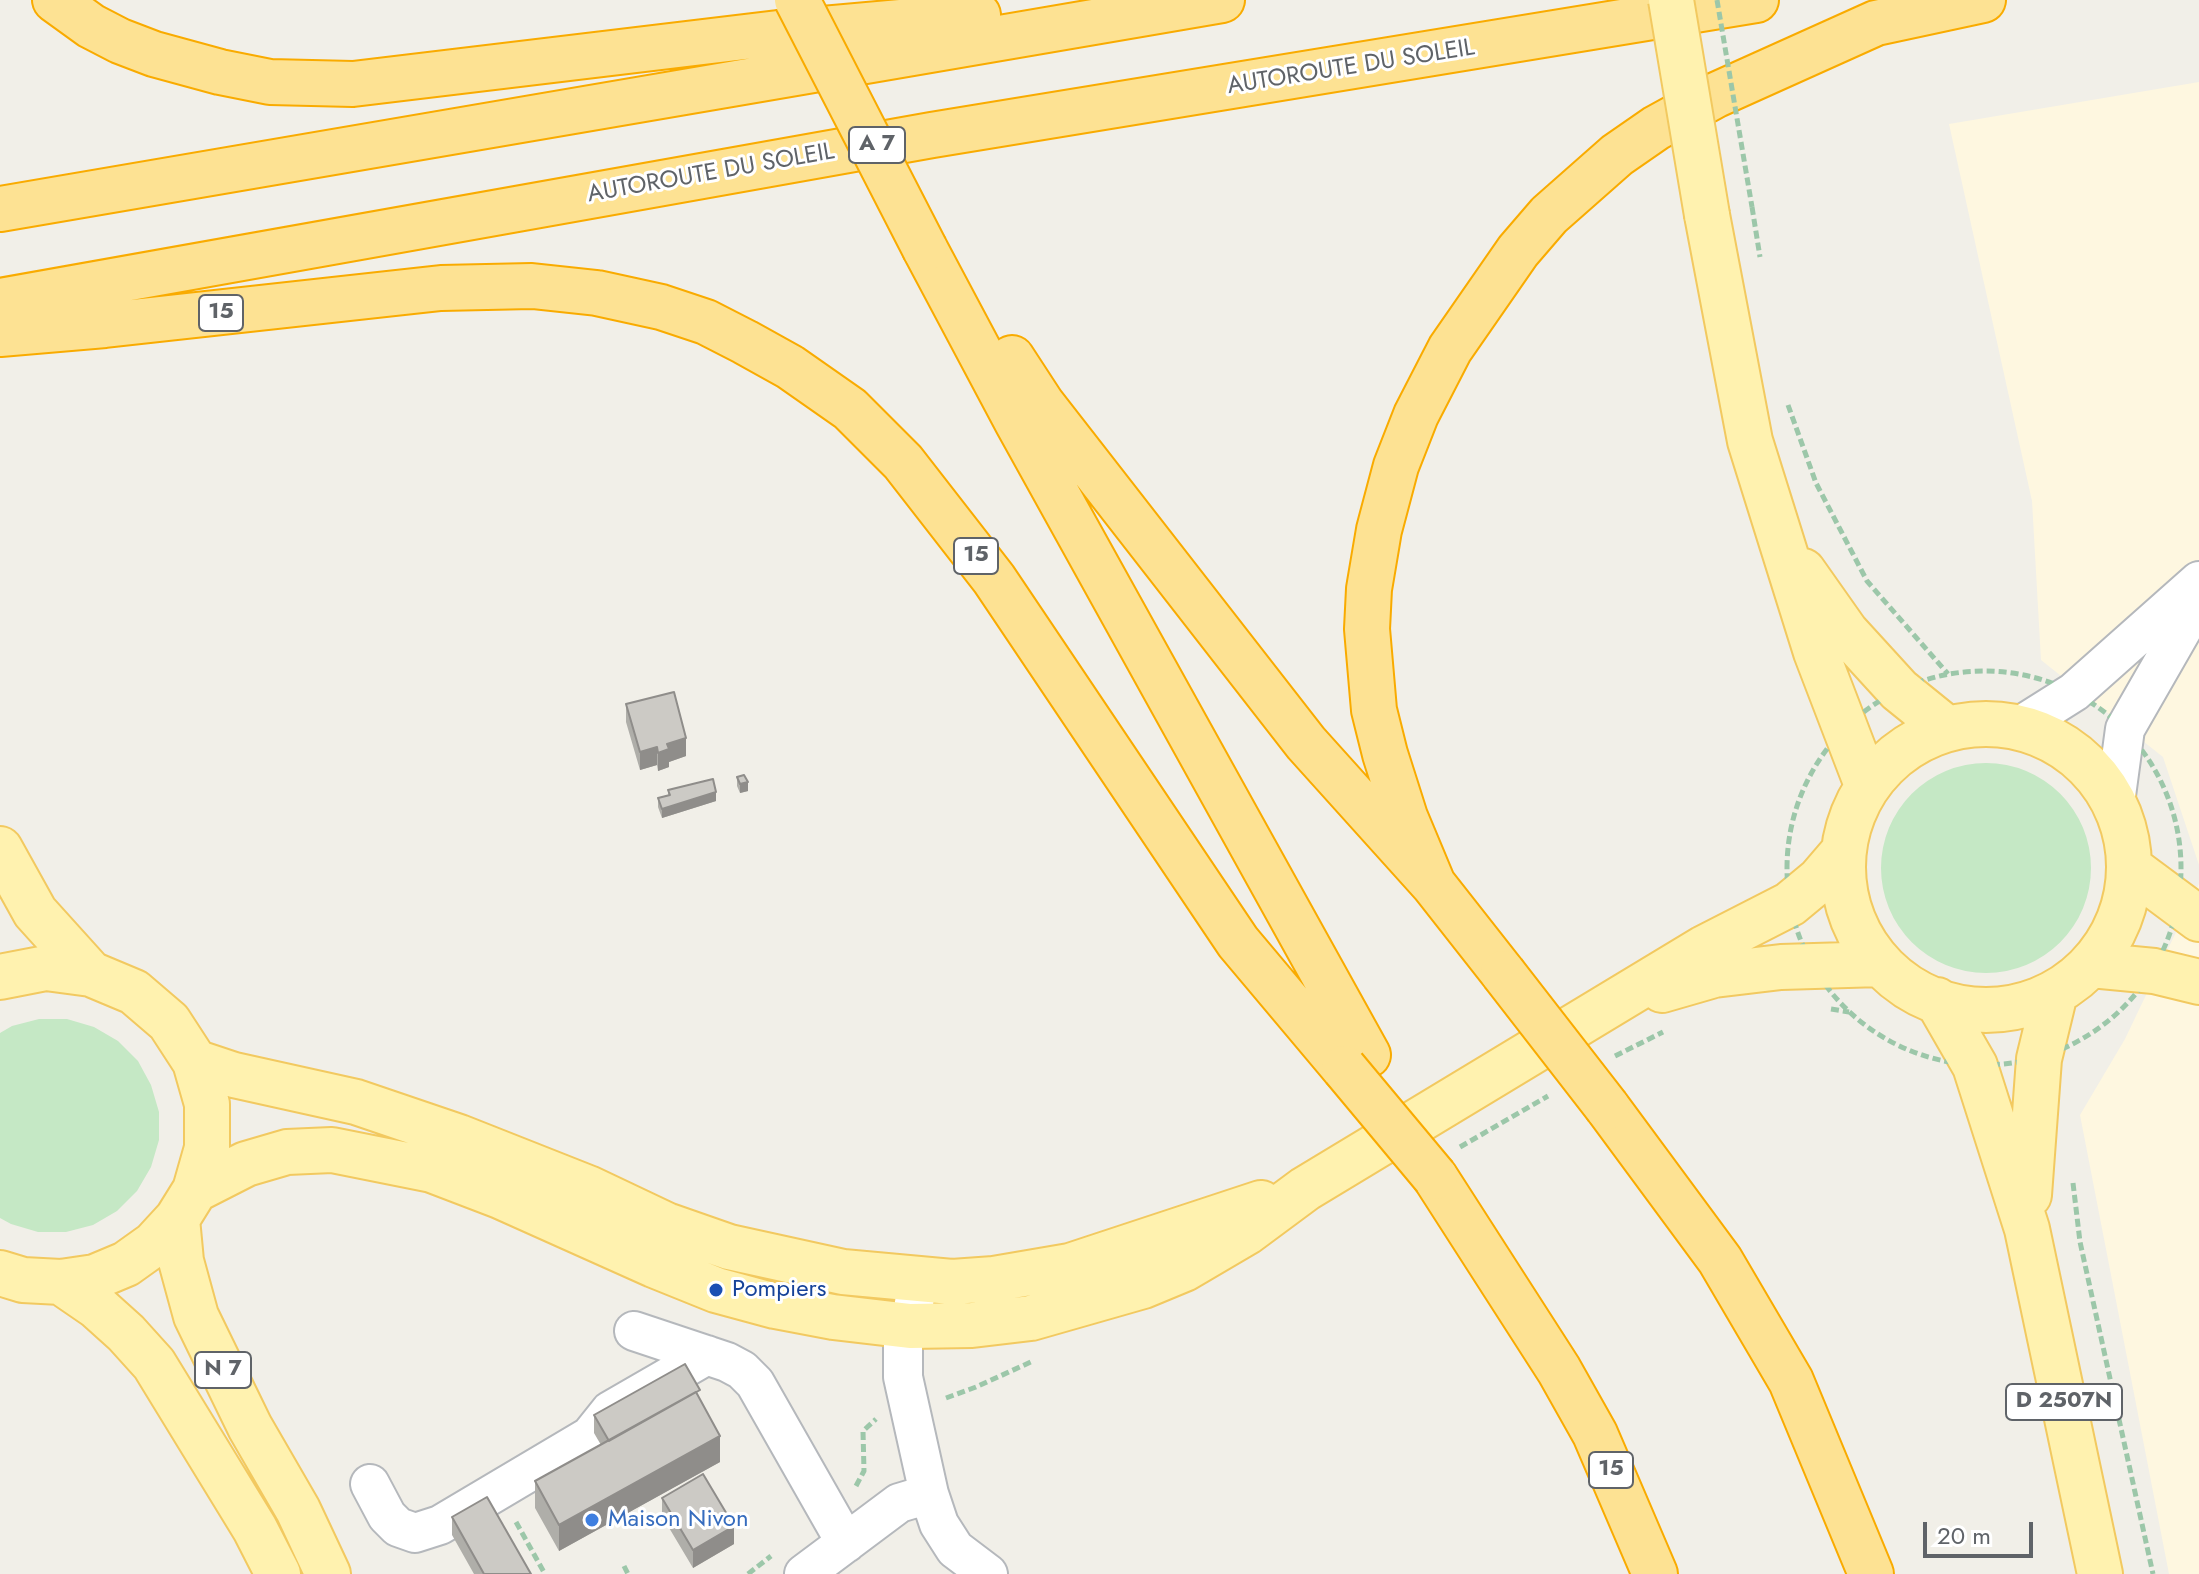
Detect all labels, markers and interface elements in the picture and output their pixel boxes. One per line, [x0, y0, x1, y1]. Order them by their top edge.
street label: AUTOROUTE DU SOLEIL [1225, 34, 1477, 102]
road number: A 7 [849, 127, 905, 163]
street label: AUTOROUTE DU SOLEIL [585, 138, 837, 210]
road number: 15 [199, 295, 243, 331]
road number: 15 [954, 538, 998, 574]
place label: Pompiers [732, 1276, 826, 1304]
marker: Pompiers [707, 1281, 725, 1299]
road number: N 7 [195, 1352, 251, 1388]
road number: D 2507N [2006, 1384, 2122, 1420]
road number: 15 [1589, 1452, 1633, 1488]
place label: Maison Nivon [608, 1506, 749, 1534]
scale bar [1927, 1506, 2037, 1556]
marker: Maison Nivon [583, 1511, 601, 1529]
text: 20 m [1937, 1518, 1991, 1553]

